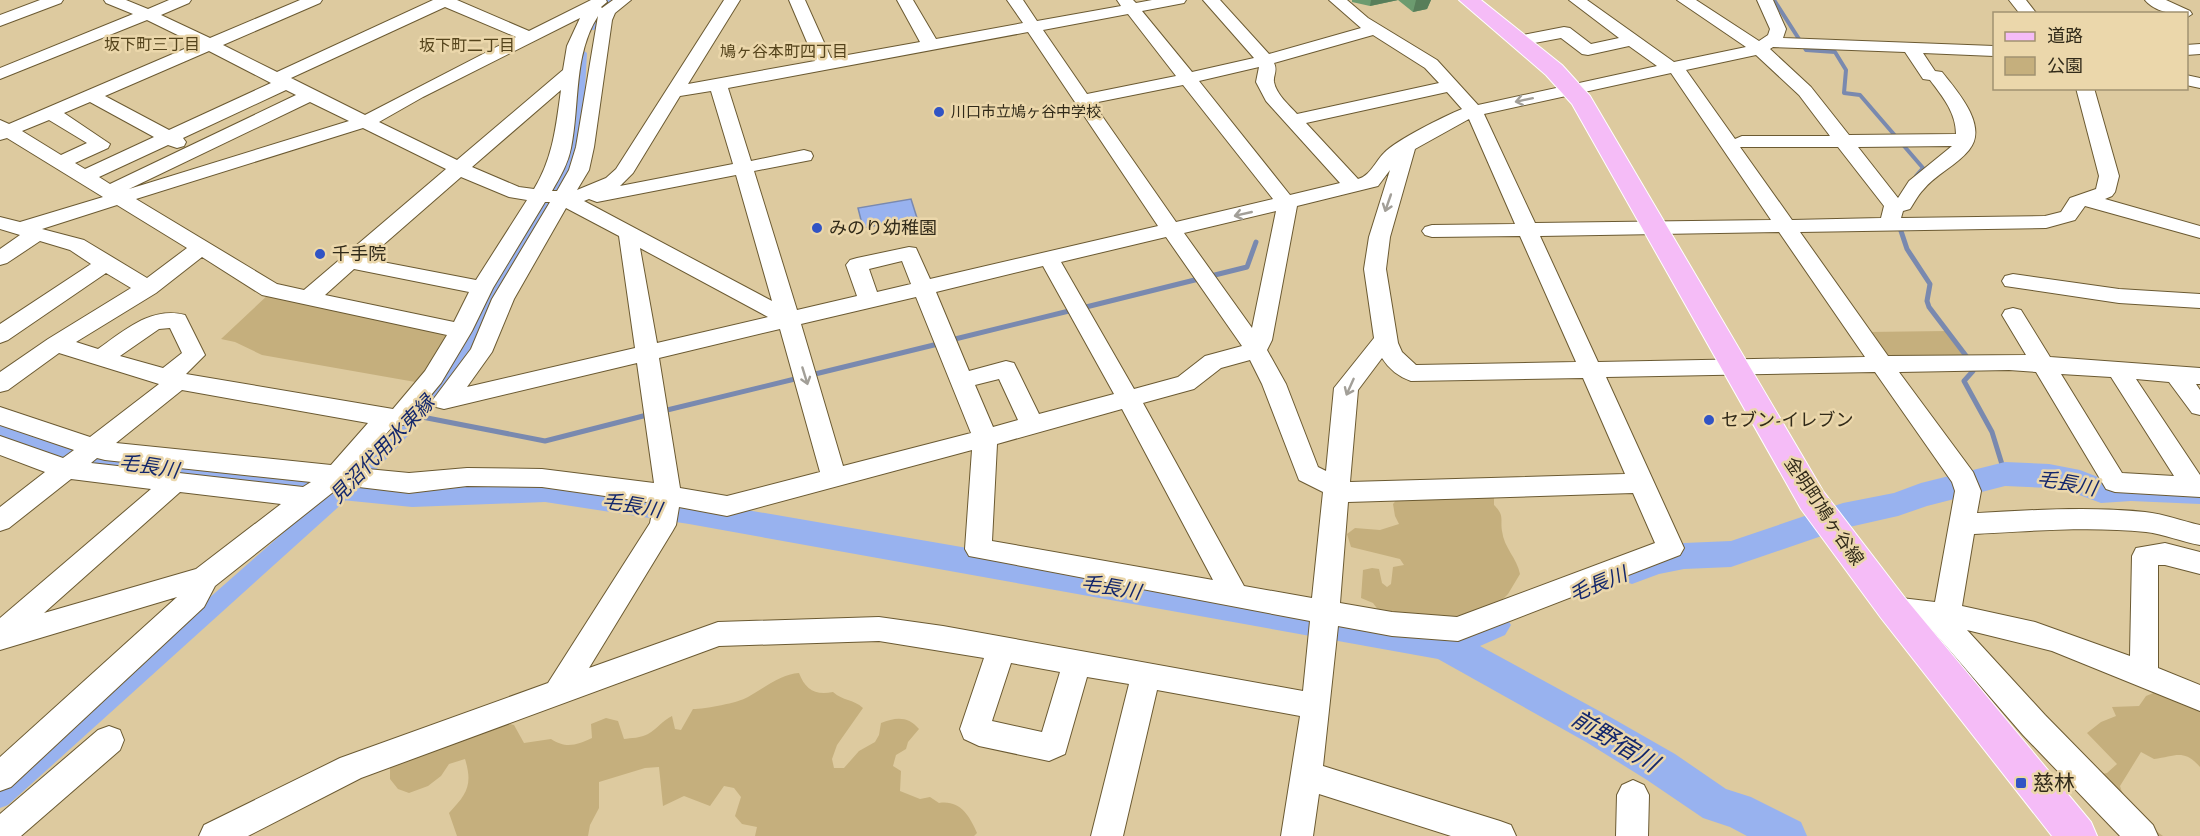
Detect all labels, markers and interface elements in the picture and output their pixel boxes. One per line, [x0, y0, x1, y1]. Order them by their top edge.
legend [1993, 12, 2188, 90]
text: 道路 [2047, 26, 2083, 46]
district label: 坂下町三丁目 [104, 36, 200, 53]
district label: 坂下町二丁目 [419, 37, 515, 54]
district label: 鳩ヶ谷本町四丁目 [720, 43, 848, 60]
text: 公園 [2047, 56, 2083, 76]
one-way arrow [1514, 95, 1533, 107]
place label: 川口市立鳩ヶ谷中学校 [951, 104, 1101, 120]
marker: 川口市立鳩ヶ谷中学校 [932, 105, 946, 119]
one-way arrow [1382, 193, 1393, 212]
one-way arrow [1234, 208, 1253, 220]
place label: みのり幼稚園 [829, 218, 937, 238]
marker: みのり幼稚園 [810, 221, 824, 235]
place label: 千手院 [332, 244, 386, 264]
marker: 千手院 [313, 247, 327, 261]
one-way arrow [800, 366, 811, 385]
one-way arrow [1344, 378, 1355, 396]
water label: 見沼代用水東縁 [325, 390, 440, 507]
place label: セブン-イレブン [1721, 410, 1854, 430]
marker: セブン-イレブン [1702, 413, 1716, 427]
water label: 毛長川 [118, 450, 182, 482]
street label: 金明町鳩ヶ谷線 [1780, 453, 1868, 569]
water label: 毛長川 [2035, 466, 2101, 500]
water label: 毛長川 [601, 489, 665, 521]
water label: 毛長川 [1566, 562, 1632, 605]
water label: 毛長川 [1080, 571, 1144, 603]
water label: 前野宿川 [1567, 704, 1666, 778]
place label: 慈林 [2033, 771, 2075, 795]
marker: 慈林 [2014, 776, 2028, 790]

